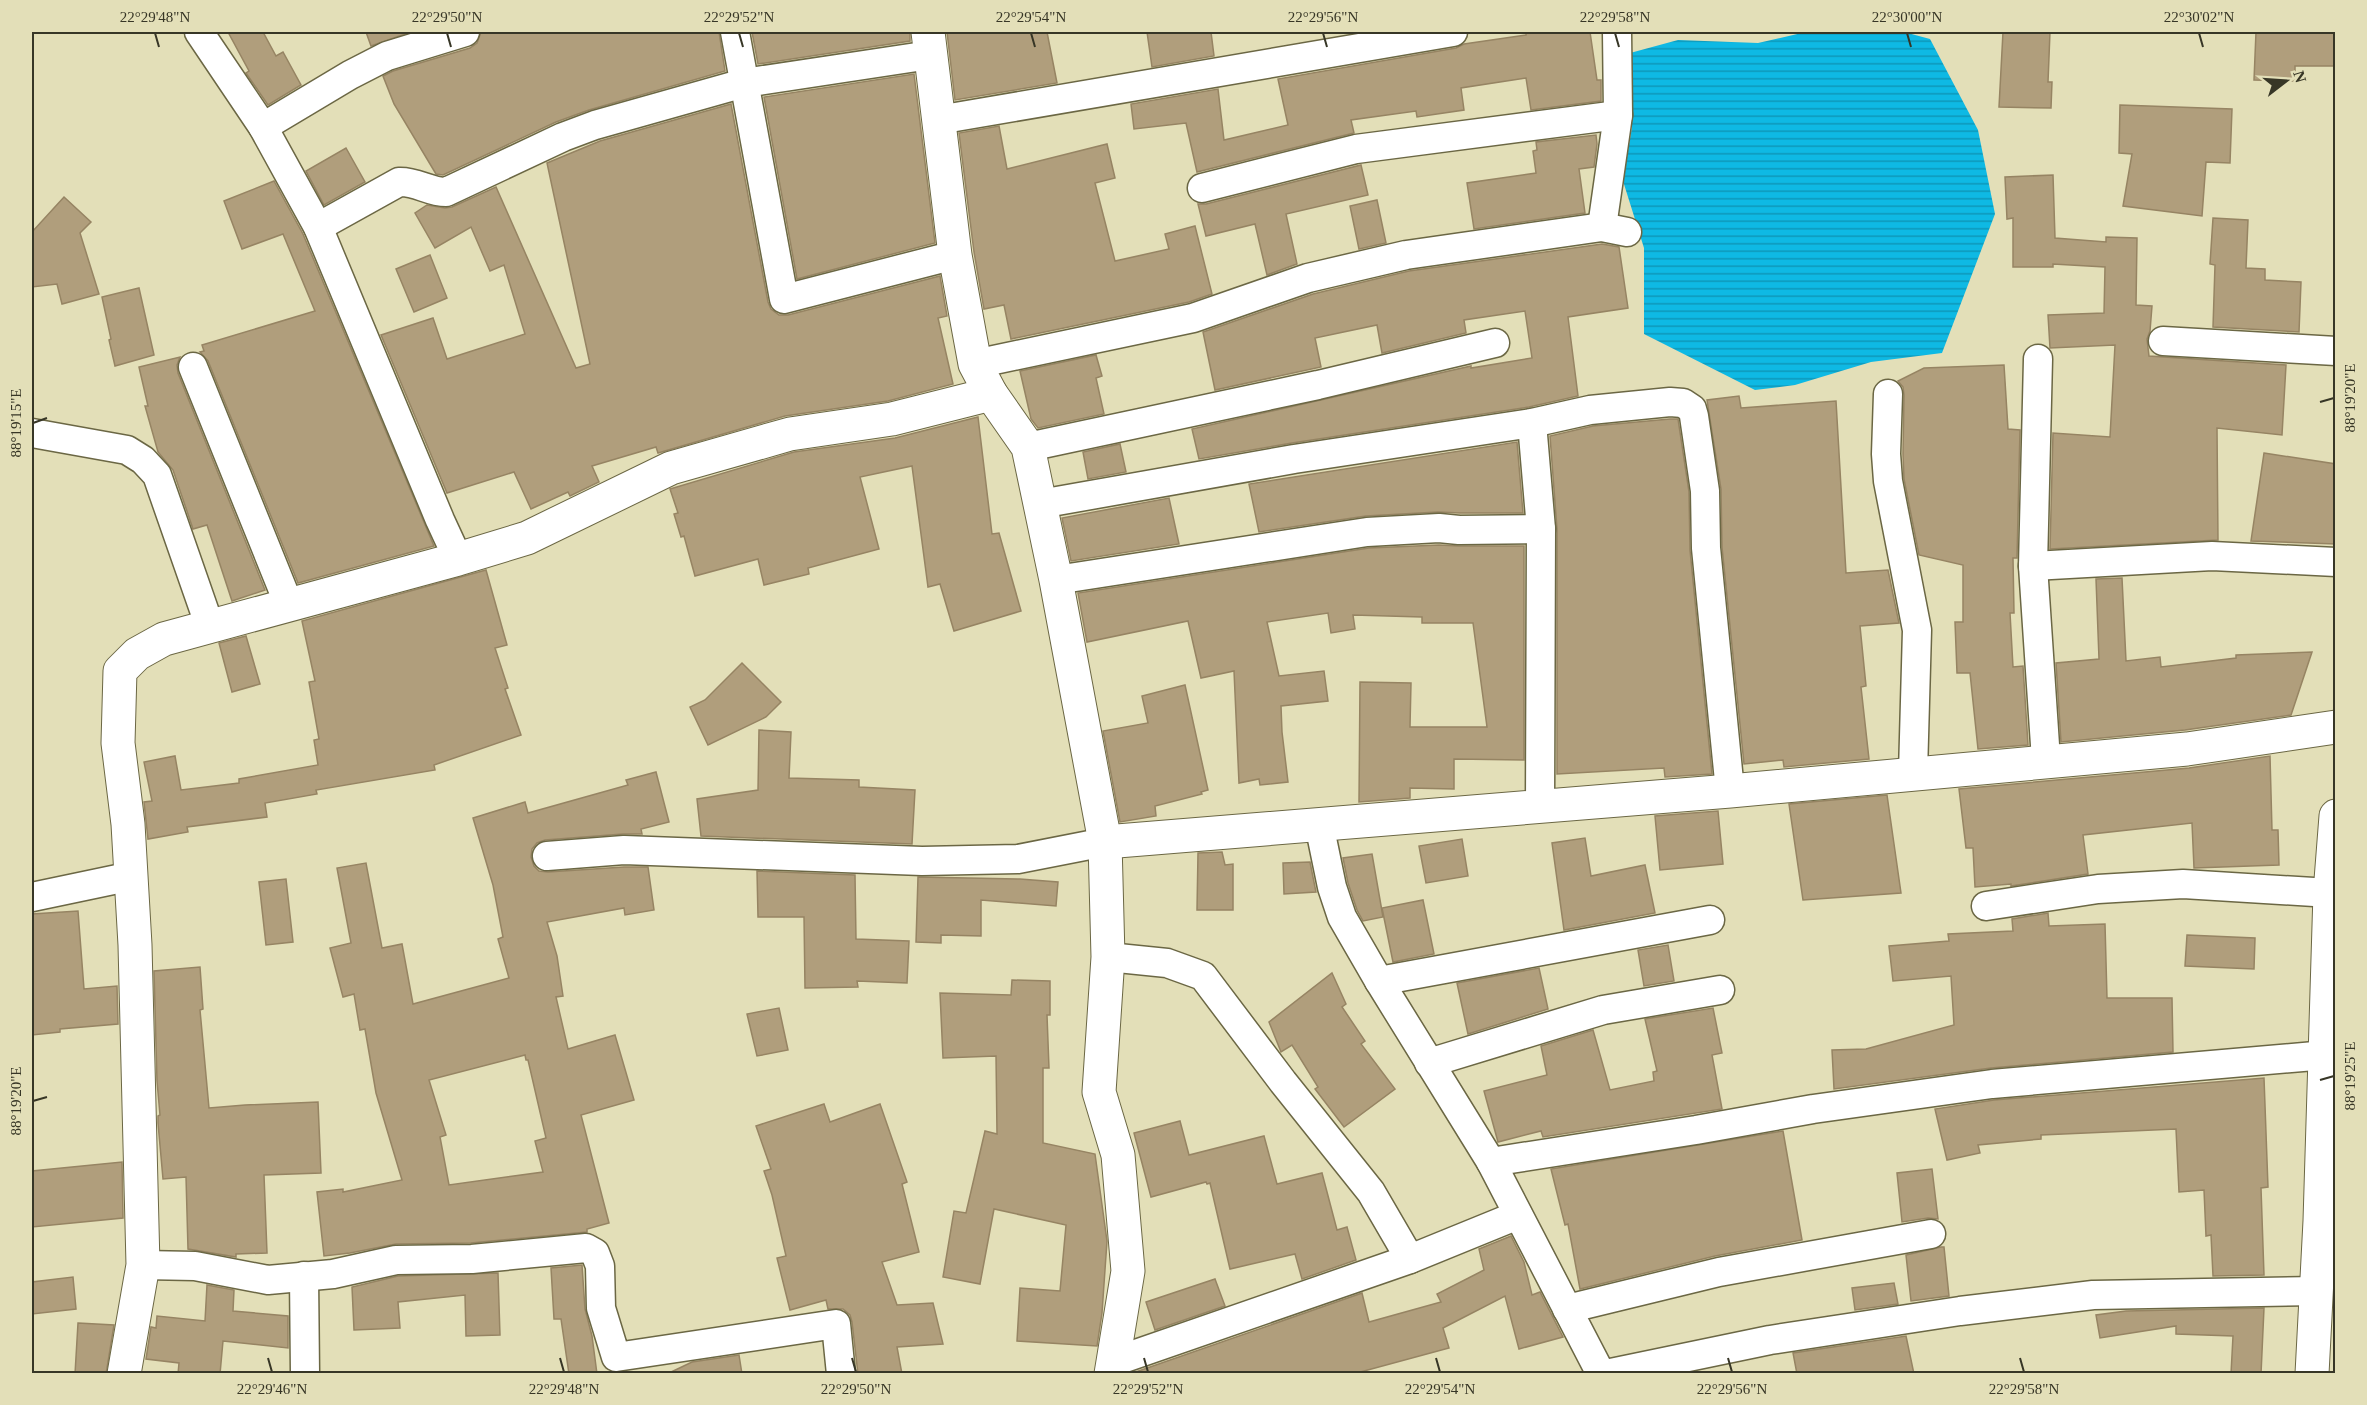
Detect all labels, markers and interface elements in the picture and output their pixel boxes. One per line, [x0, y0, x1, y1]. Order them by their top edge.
text: 22°29'48"N [120, 9, 190, 25]
text: 22°29'50"N [412, 9, 482, 25]
text: 22°29'52"N [704, 9, 774, 25]
text: 22°29'54"N [996, 9, 1066, 25]
text: 22°29'56"N [1288, 9, 1358, 25]
text: 22°29'58"N [1580, 9, 1650, 25]
text: 22°30'00"N [1872, 9, 1942, 25]
text: 22°30'02"N [2164, 9, 2234, 25]
north arrow [2256, 51, 2316, 111]
text: N [2290, 69, 2310, 85]
text: 88°19'20"E [2342, 364, 2358, 433]
text: 88°19'15"E [8, 389, 24, 458]
text: 88°19'25"E [2342, 1042, 2358, 1111]
text: 88°19'20"E [8, 1067, 24, 1136]
text: 22°29'46"N [237, 1381, 307, 1397]
text: 22°29'48"N [529, 1381, 599, 1397]
text: 22°29'50"N [821, 1381, 891, 1397]
text: 22°29'52"N [1113, 1381, 1183, 1397]
text: 22°29'54"N [1405, 1381, 1475, 1397]
text: 22°29'56"N [1697, 1381, 1767, 1397]
text: 22°29'58"N [1989, 1381, 2059, 1397]

